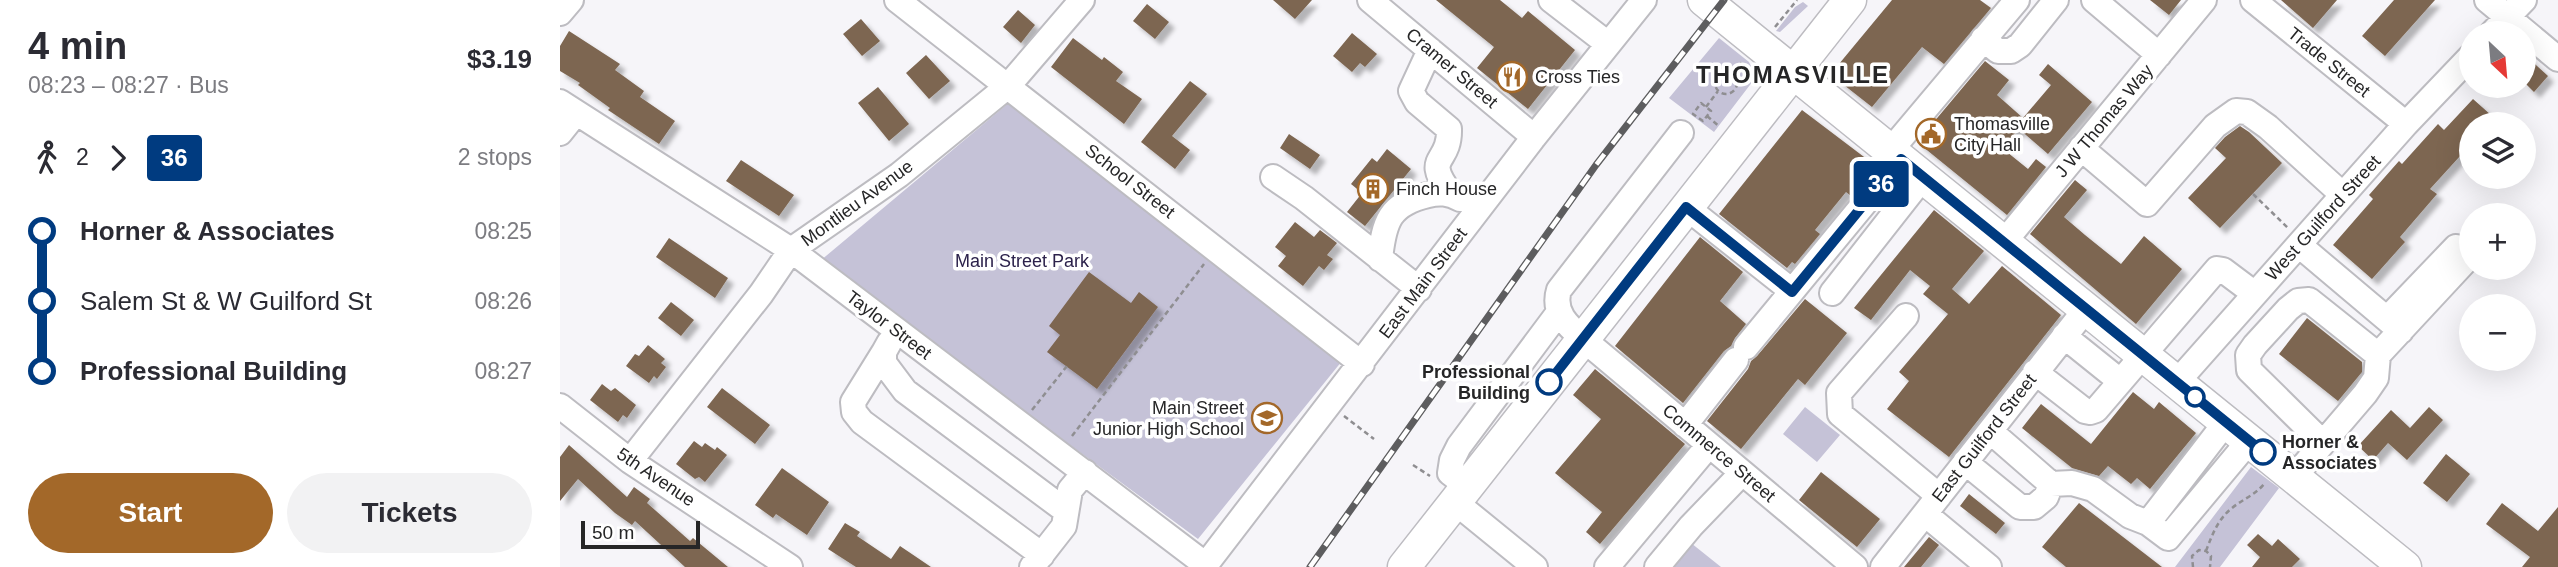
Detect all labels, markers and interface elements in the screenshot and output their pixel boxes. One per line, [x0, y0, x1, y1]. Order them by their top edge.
north arrow [2459, 21, 2536, 98]
map controls [2459, 21, 2536, 371]
street label: Trade Street [2284, 23, 2374, 101]
street label: Cramer Street [1402, 24, 1502, 112]
text: 4 min [28, 25, 127, 67]
text: $3.19 [467, 44, 532, 74]
restaurant icon: Cross Ties [1495, 60, 1529, 94]
district label: THOMASVILLE [1696, 61, 1890, 88]
street label: J W Thomas Way [2051, 61, 2157, 181]
place label: Cross Ties [1535, 67, 1620, 87]
text: 08:23 – 08:27 · Bus [28, 72, 229, 98]
button: layers [2459, 112, 2536, 189]
place label: Thomasville City Hall [1954, 114, 2050, 155]
public building icon: Thomasville City Hall [1914, 117, 1948, 151]
icon: walk [28, 139, 66, 177]
icon: forward [99, 139, 137, 177]
street label: School Street [1081, 140, 1179, 222]
text: 2 [76, 144, 89, 170]
text: 36 [161, 144, 188, 171]
text: 2 stops [458, 144, 532, 170]
street label: West Guilford Street [2261, 151, 2385, 285]
street label: Montlieu Avenue [797, 156, 917, 250]
line badge: 36 [1850, 161, 1912, 207]
text: 36 [1868, 170, 1894, 197]
building icon: Finch House [1356, 172, 1390, 206]
place label: Finch House [1396, 179, 1497, 199]
button: + [2459, 203, 2536, 280]
text: Horner & Associates [80, 216, 335, 246]
text: 08:25 [474, 218, 532, 244]
street label: East Main Street [1375, 224, 1471, 342]
park label: Main Street Park [955, 251, 1090, 271]
text: Salem St & W Guilford St [80, 286, 372, 316]
street label: Taylor Street [843, 287, 935, 363]
text: 08:26 [474, 288, 532, 314]
button: − [2459, 294, 2536, 371]
text: Professional Building [80, 356, 347, 386]
text: 08:27 [474, 358, 532, 384]
place label: Professional Building [1422, 362, 1530, 403]
marker: Professional Building [1536, 369, 1562, 395]
street label: East Guilford Street [1928, 370, 2040, 506]
unlabelled marker [2185, 387, 2205, 407]
place label: Main Street Junior High School [1093, 398, 1244, 439]
street label: Commerce Street [1659, 400, 1779, 506]
school or university icon: Main Street Junior High School [1250, 401, 1284, 435]
place label: Horner & Associates [2282, 432, 2377, 473]
marker: Horner & Associates [2250, 439, 2276, 465]
street label: 5th Avenue [613, 444, 699, 510]
button: Start [28, 473, 273, 553]
button: Tickets [287, 473, 532, 553]
scale bar [581, 518, 700, 550]
text: 50 m [592, 522, 634, 543]

